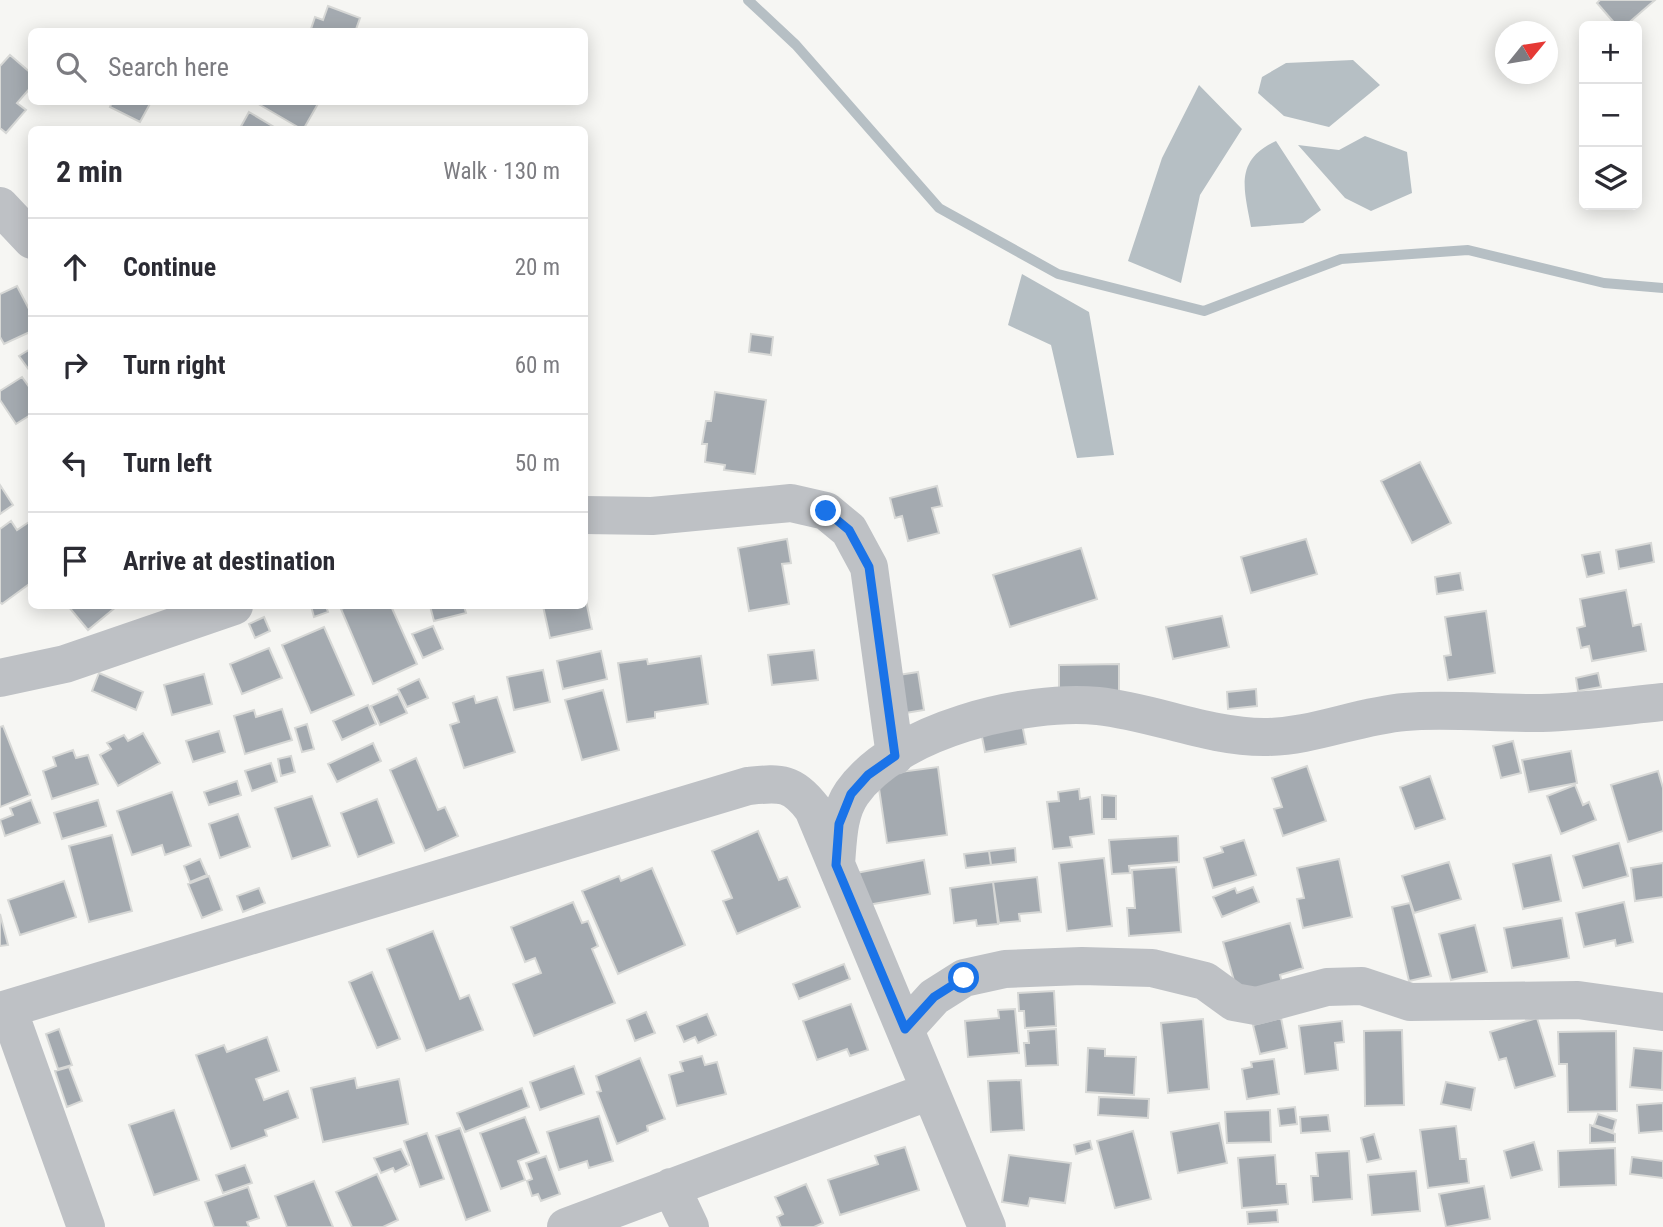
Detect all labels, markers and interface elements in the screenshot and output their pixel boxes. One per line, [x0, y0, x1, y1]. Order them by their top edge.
north arrow [1495, 21, 1558, 84]
map controls [1579, 21, 1642, 210]
button: + [1579, 21, 1642, 84]
search box [28, 28, 588, 105]
icon: search [52, 48, 90, 86]
text: Search here [108, 52, 229, 82]
button: − [1579, 84, 1642, 147]
button: layers [1579, 147, 1642, 210]
text: 2 min [56, 154, 123, 189]
text: Walk · 130 m [443, 158, 560, 185]
icon: ahead [56, 248, 94, 286]
text: Continue [123, 252, 216, 282]
text: 20 m [515, 254, 560, 281]
icon: right [56, 346, 94, 384]
text: Turn right [123, 350, 225, 380]
text: 60 m [515, 352, 560, 379]
icon: left [56, 444, 94, 482]
text: Turn left [123, 448, 212, 478]
text: 50 m [515, 450, 560, 477]
route end [810, 495, 841, 526]
icon: arrive [56, 542, 94, 580]
text: Arrive at destination [123, 546, 335, 576]
route start [948, 962, 979, 993]

